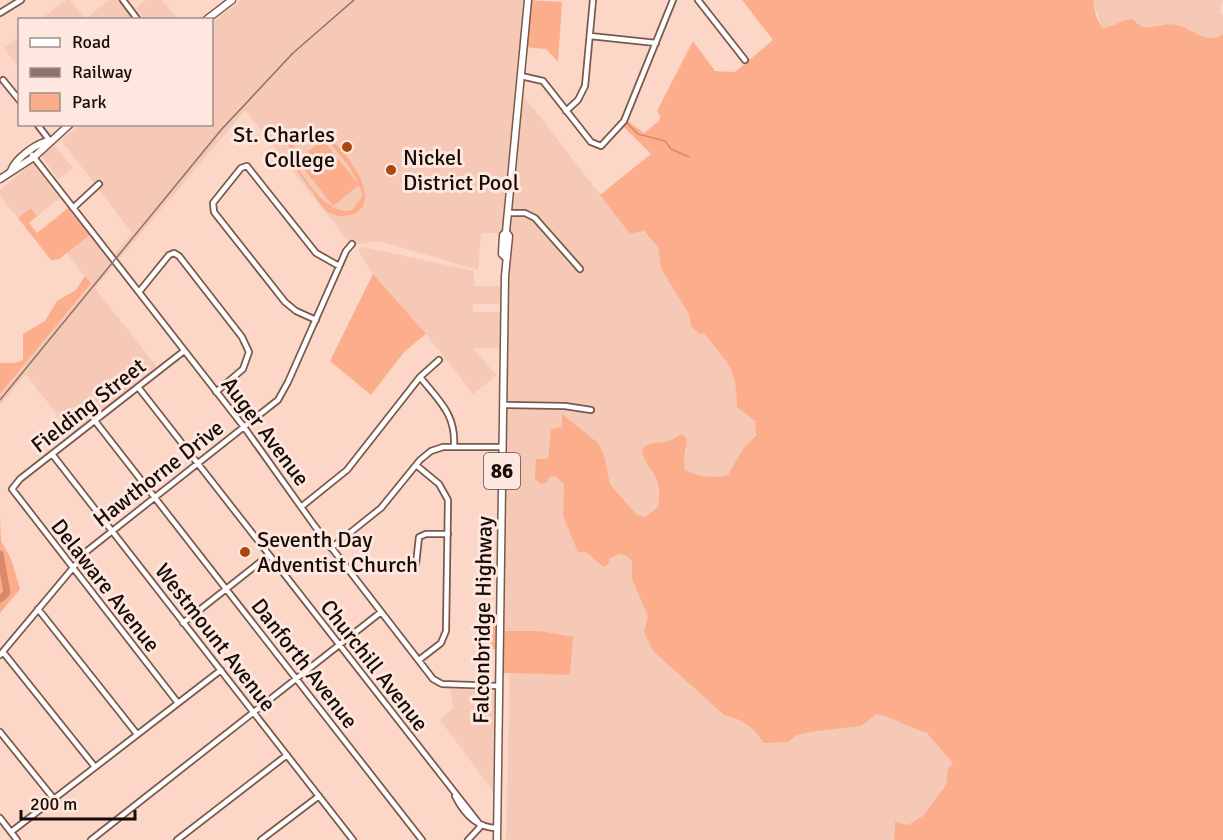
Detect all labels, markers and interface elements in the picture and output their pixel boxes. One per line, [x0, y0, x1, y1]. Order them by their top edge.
legend [18, 18, 213, 126]
text: Road [72, 31, 111, 53]
text: Railway [72, 61, 133, 83]
text: Park [72, 91, 107, 113]
place label: St. Charles College [233, 121, 335, 173]
marker: St. Charles College [340, 140, 354, 154]
place label: Nickel District Pool [403, 144, 519, 196]
marker: Nickel District Pool [384, 163, 398, 177]
street label: Fielding Street [26, 352, 151, 459]
street label: Auger Avenue [216, 371, 315, 491]
street label: Hawthorne Drive [88, 414, 229, 533]
road number: 86 [484, 453, 520, 489]
street label: Delaware Avenue [45, 513, 166, 657]
street label: Falconbridge Highway [467, 515, 498, 724]
place label: Seventh Day Adventist Church [257, 526, 418, 578]
marker: Seventh Day Adventist Church [238, 545, 252, 559]
street label: Westmount Avenue [149, 558, 282, 717]
street label: Danforth Avenue [245, 593, 364, 734]
street label: Churchill Avenue [315, 594, 434, 737]
scale bar [21, 783, 135, 821]
text: 200 m [30, 793, 77, 815]

